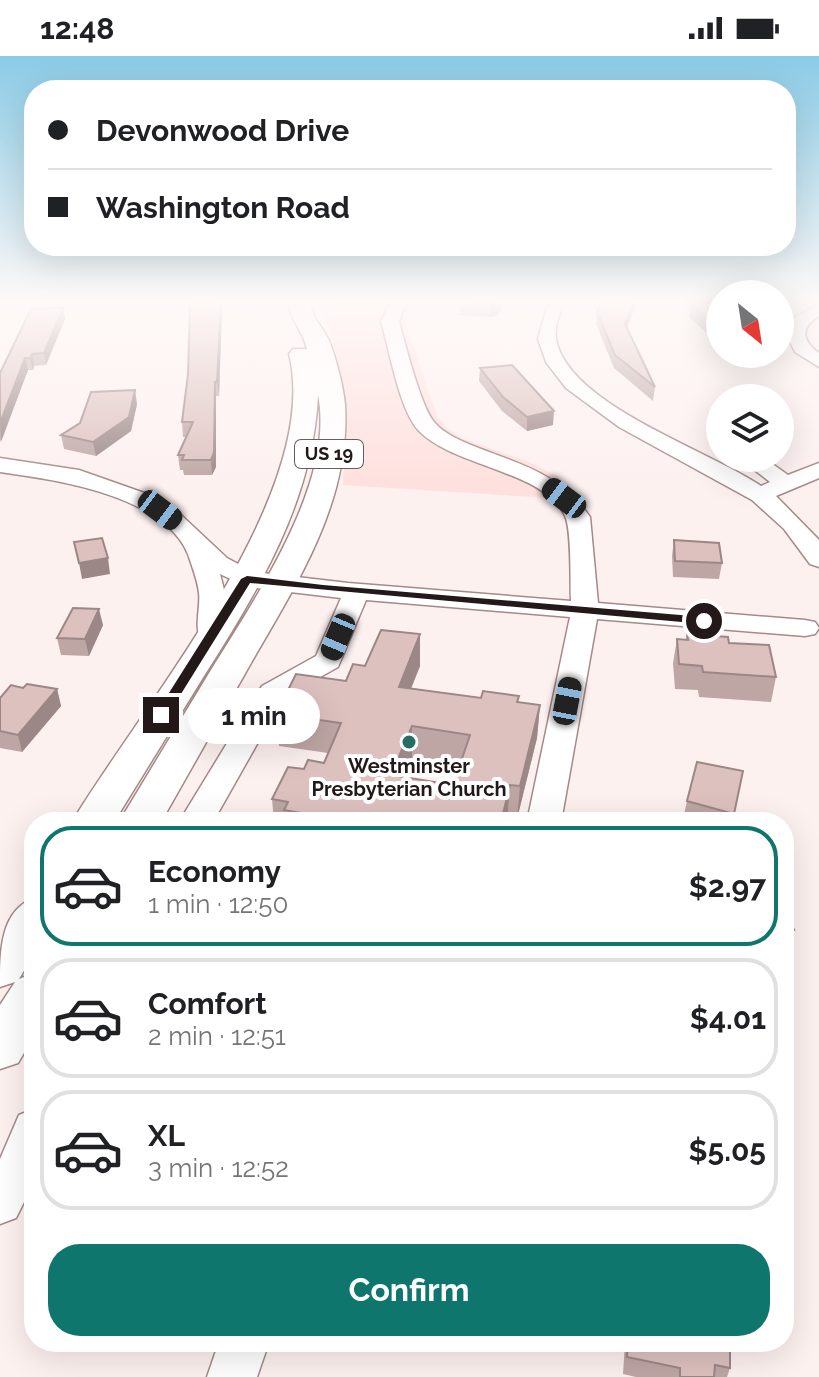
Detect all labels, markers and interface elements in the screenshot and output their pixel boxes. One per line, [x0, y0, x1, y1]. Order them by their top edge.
text: 12:48 [40, 11, 114, 46]
text: Devonwood Drive [96, 113, 349, 148]
text: Washington Road [96, 190, 350, 225]
north arrow [706, 280, 794, 368]
map controls [706, 280, 794, 472]
button: layers [706, 384, 794, 472]
road number: US 19 [295, 440, 363, 468]
car [538, 474, 590, 522]
car [134, 486, 186, 534]
route start [686, 603, 722, 639]
car [318, 610, 358, 664]
car [551, 675, 583, 727]
callout: 1 min [189, 687, 321, 743]
route end [143, 697, 179, 733]
text: 1 min [221, 701, 287, 731]
marker: Westminster Presbyterian Church [400, 733, 418, 751]
place label: Westminster Presbyterian Church [311, 754, 507, 801]
icon: car [52, 850, 124, 922]
text: Economy [148, 854, 281, 889]
text: $2.97 [689, 869, 766, 904]
text: 1 min · 12:50 [148, 889, 288, 919]
icon: car [52, 982, 124, 1054]
text: Comfort [148, 986, 267, 1021]
text: $4.01 [690, 1001, 766, 1036]
text: 2 min · 12:51 [148, 1021, 286, 1051]
icon: car [52, 1114, 124, 1186]
text: XL [148, 1118, 185, 1153]
text: $5.05 [689, 1133, 766, 1168]
text: 3 min · 12:52 [148, 1153, 289, 1183]
button: Confirm [48, 1244, 770, 1336]

